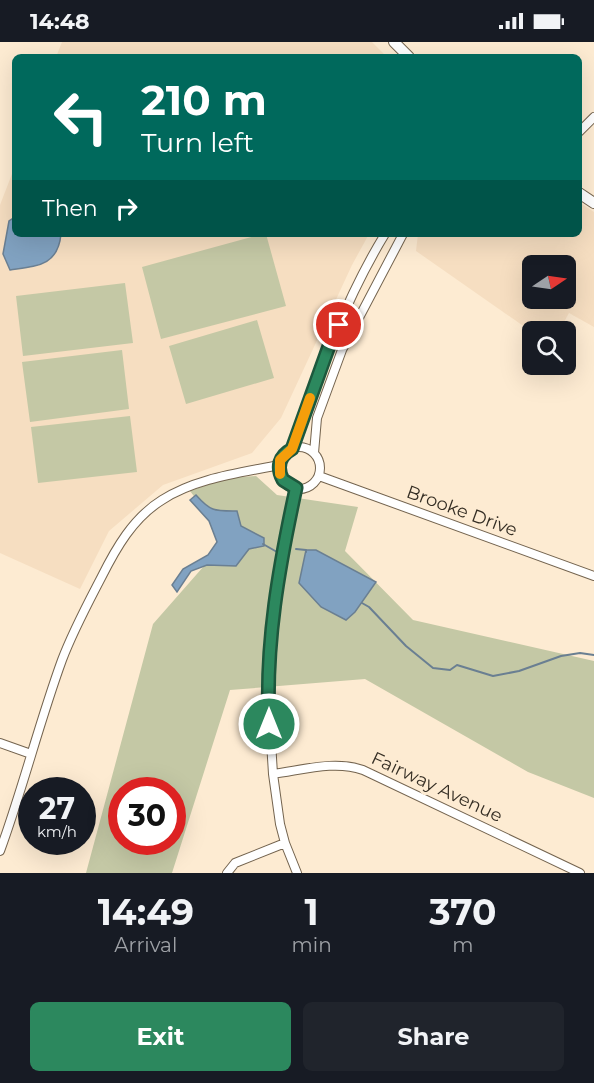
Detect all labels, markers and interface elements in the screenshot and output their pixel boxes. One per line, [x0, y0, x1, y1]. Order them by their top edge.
text: 14:48 [30, 8, 90, 35]
text: 210 m [141, 74, 267, 126]
icon: left [42, 78, 120, 156]
text: Turn left [141, 126, 254, 159]
icon: right [110, 192, 143, 225]
text: Then [42, 195, 98, 222]
north arrow [522, 255, 576, 309]
map controls [522, 255, 576, 375]
pin [313, 299, 364, 350]
icon: arrive [322, 308, 355, 341]
button: search [522, 321, 576, 375]
street label: Brooke Drive [404, 481, 520, 541]
position arrow [237, 692, 301, 756]
street label: Fairway Avenue [368, 747, 506, 827]
speed limit sign: 30 [108, 777, 186, 855]
text: 27 [39, 790, 75, 827]
text: km/h [37, 822, 77, 841]
text: 14:49 [98, 890, 194, 934]
text: 1 [305, 890, 319, 934]
text: 370 [429, 890, 496, 934]
text: Arrival [114, 933, 177, 957]
text: min [292, 933, 332, 957]
text: m [452, 933, 473, 957]
button: Exit [30, 1002, 291, 1071]
button: Share [303, 1002, 564, 1071]

